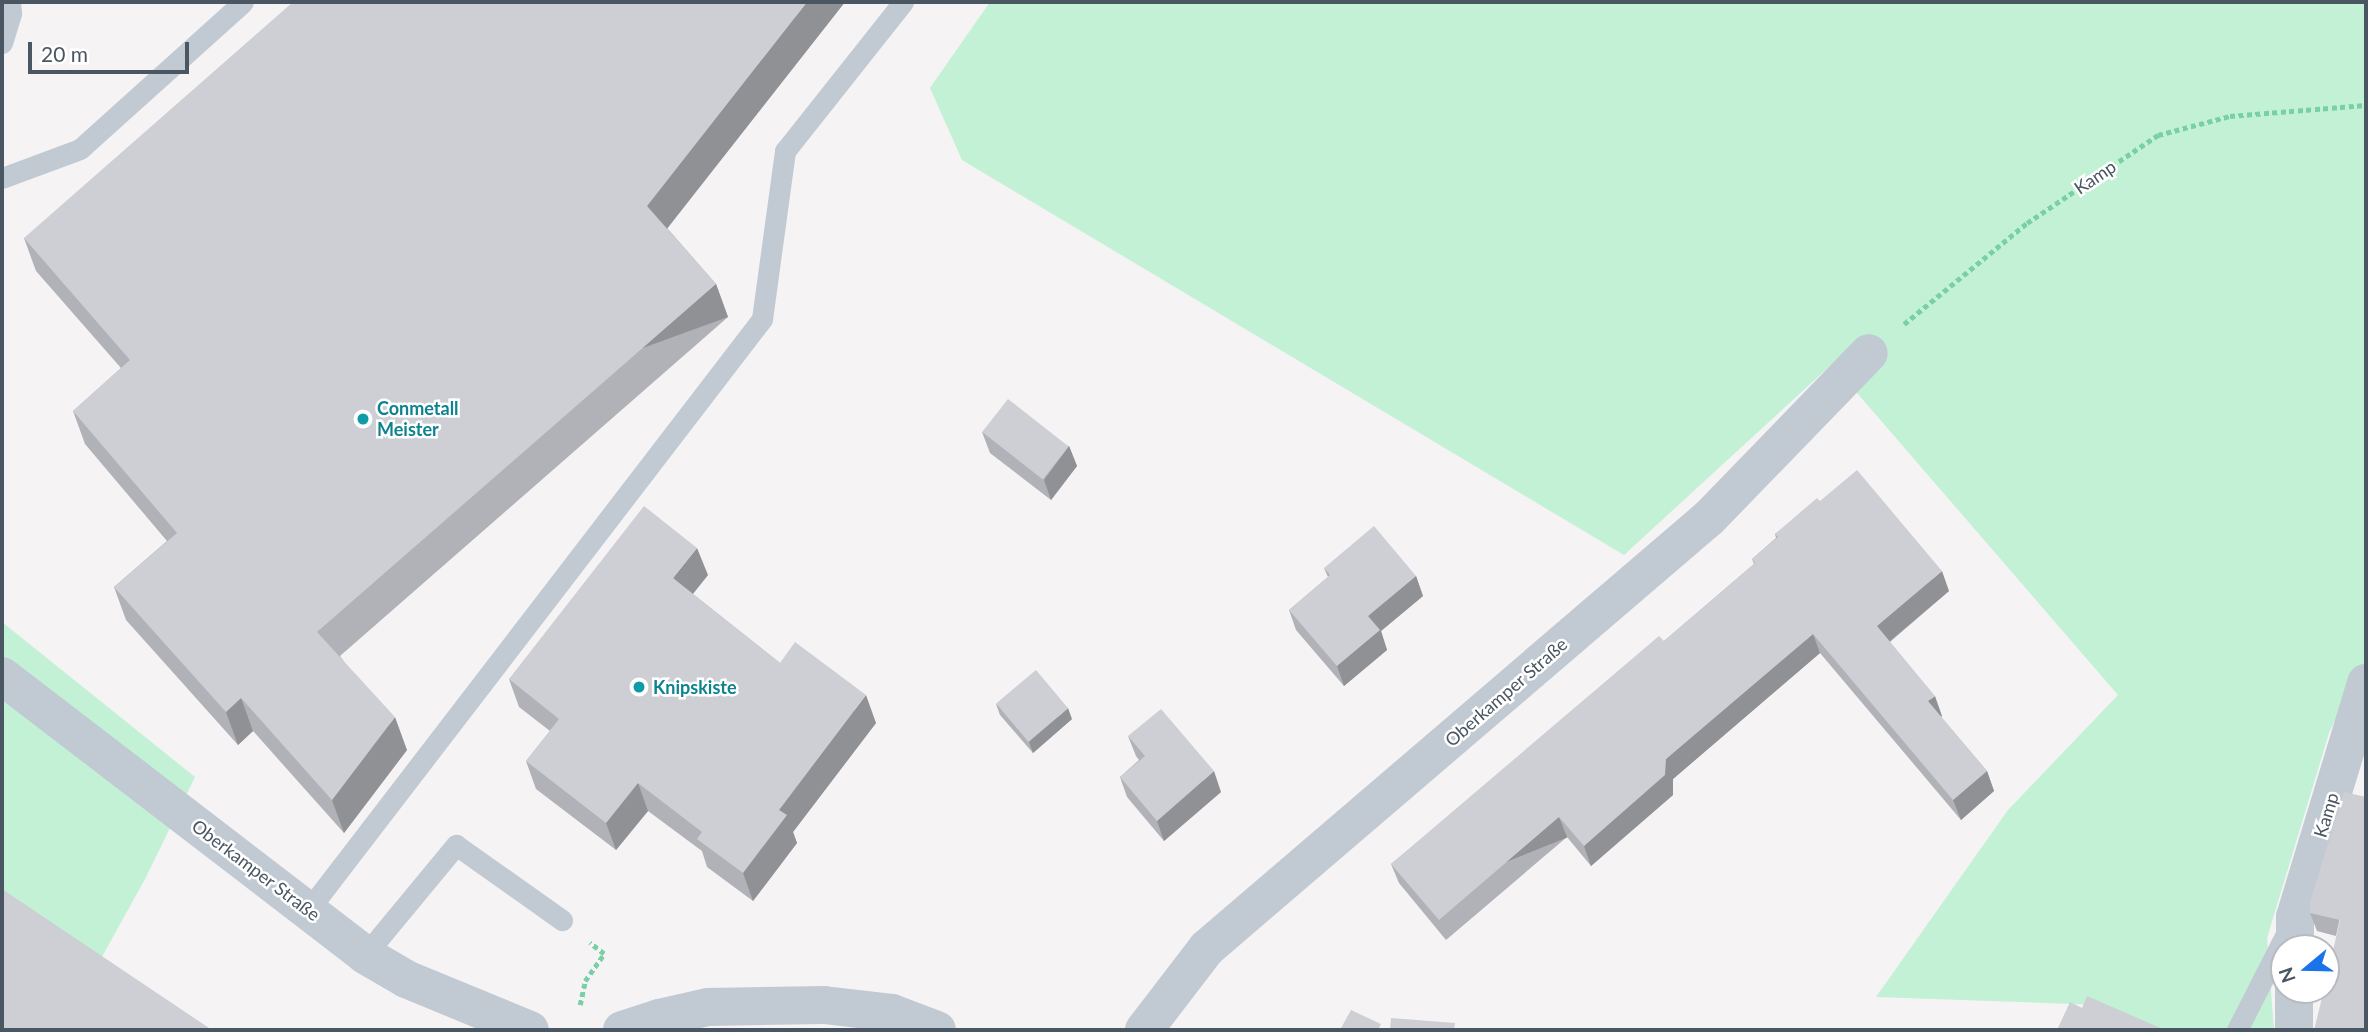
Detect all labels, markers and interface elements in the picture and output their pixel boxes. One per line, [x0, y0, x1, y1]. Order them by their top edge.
scale bar [32, 28, 192, 72]
text: 20 m [41, 41, 88, 66]
street label: Kamp [2070, 155, 2120, 199]
place label: Conmetall Meister [377, 398, 459, 440]
marker: Conmetall Meister [355, 411, 371, 427]
street label: Oberkamper Straße [1440, 633, 1572, 751]
place label: Knipskiste [653, 676, 737, 698]
marker: Knipskiste [631, 679, 647, 695]
street label: Kamp [2309, 790, 2343, 840]
street label: Oberkamper Straße [188, 815, 324, 925]
north arrow [2270, 934, 2340, 1004]
text: N [2273, 965, 2300, 986]

